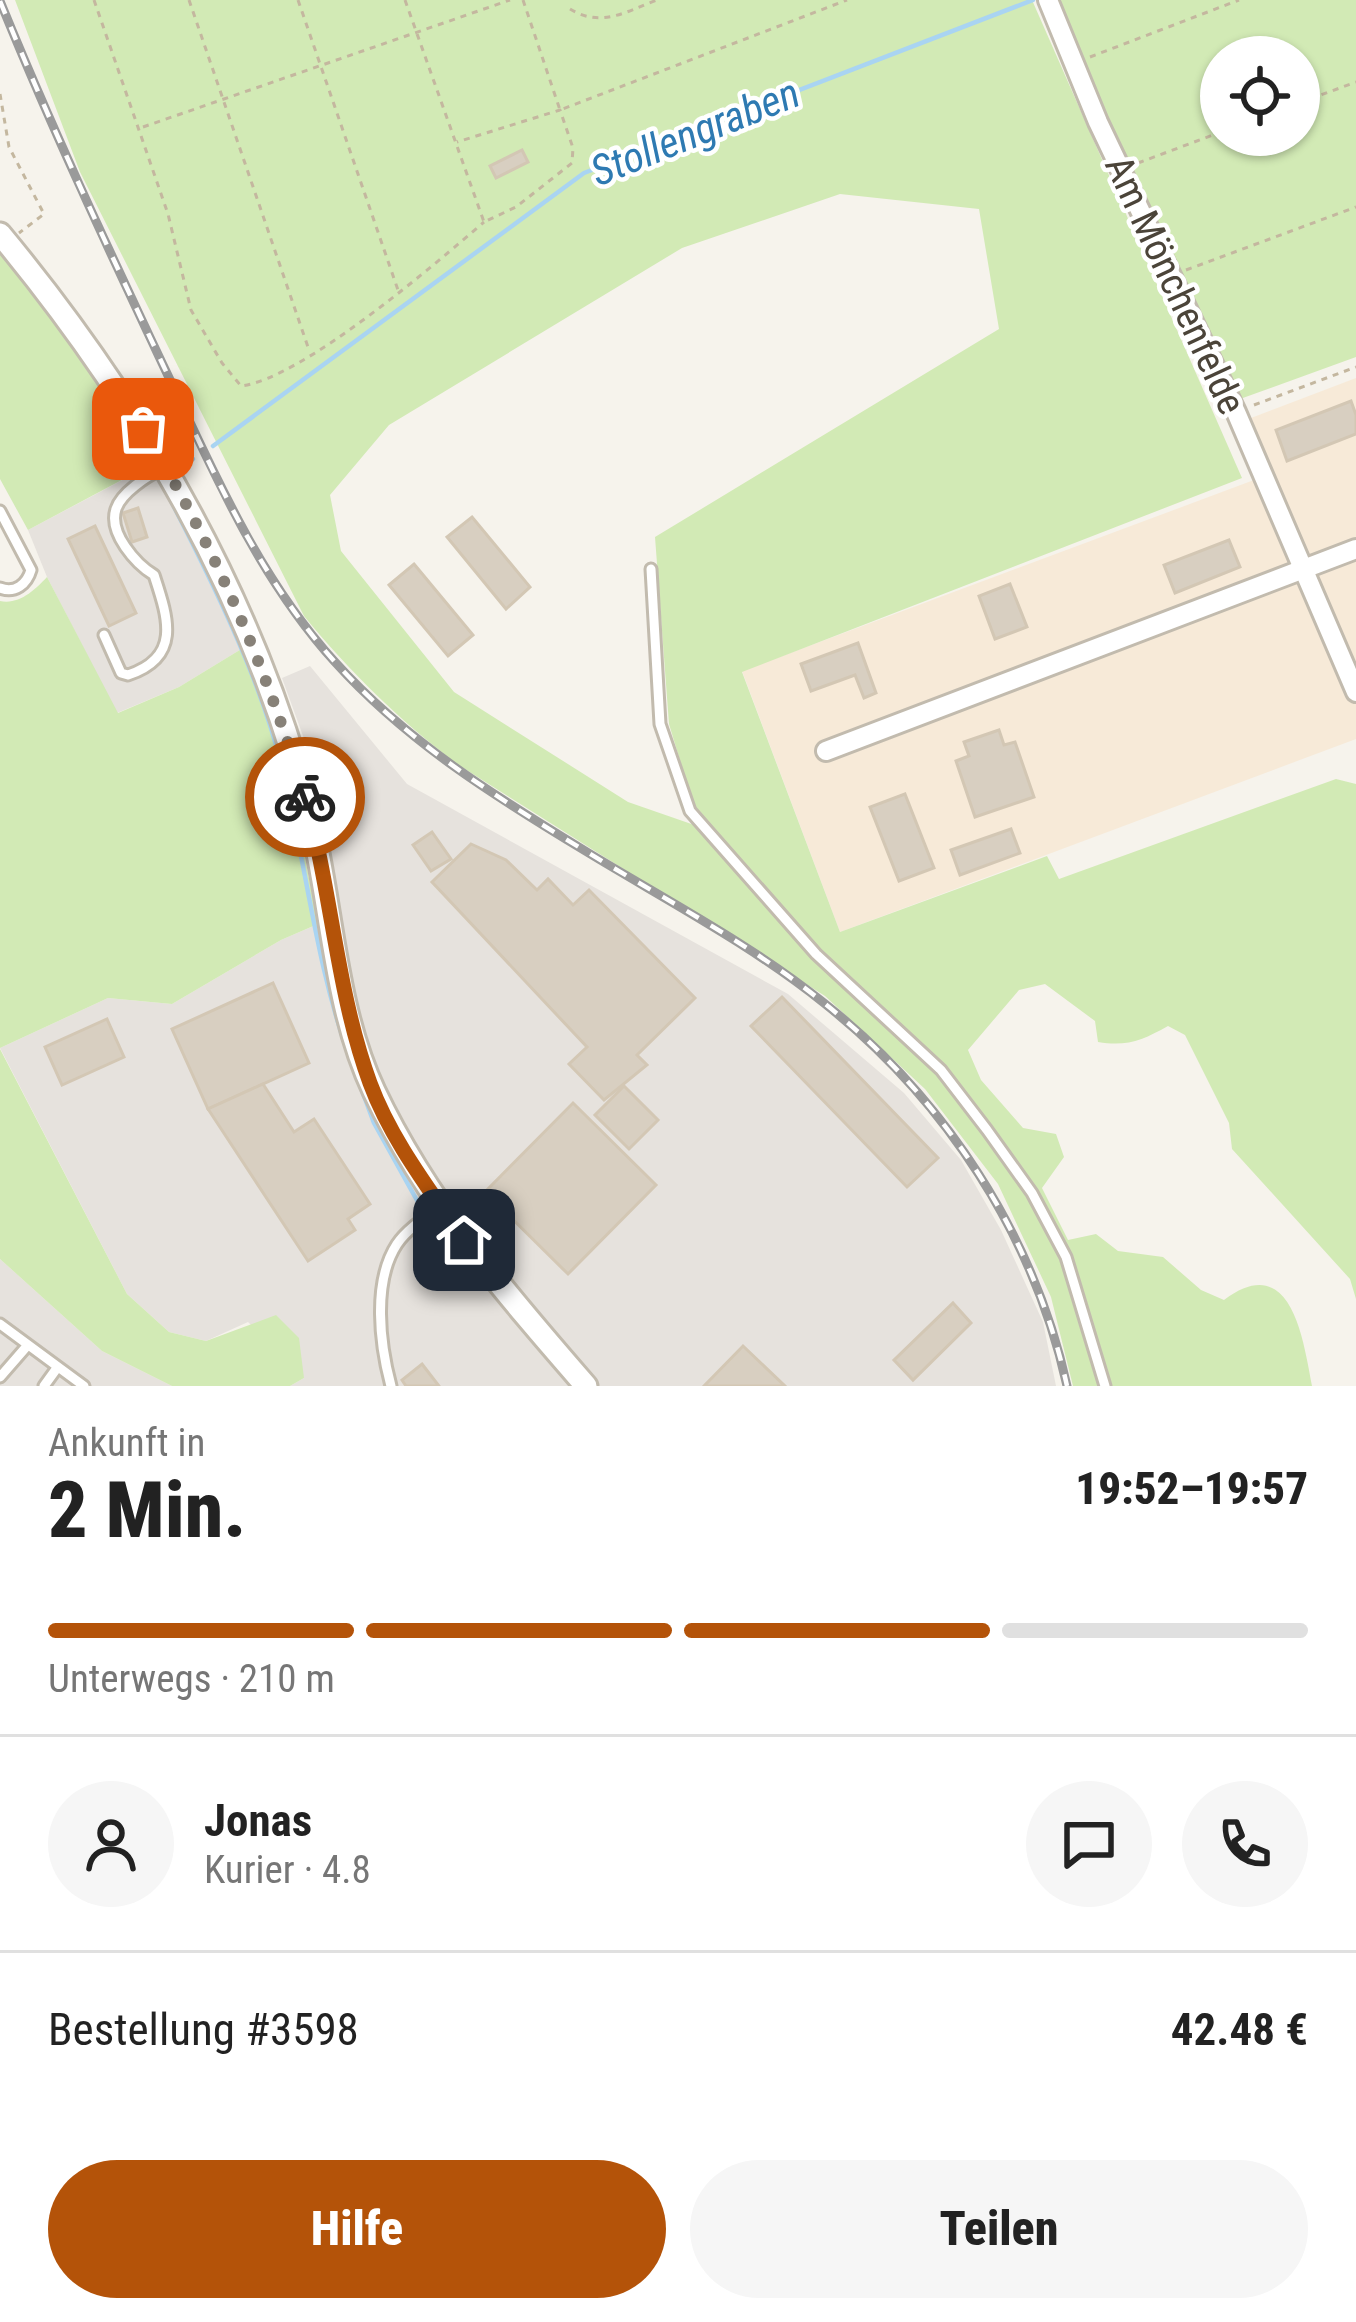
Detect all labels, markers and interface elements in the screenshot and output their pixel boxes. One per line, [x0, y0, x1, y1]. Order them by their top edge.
map controls [1200, 36, 1320, 156]
button: locate [1200, 36, 1320, 156]
water label: Stollengraben [583, 68, 807, 196]
street label: Am Mönchenfelde [1095, 149, 1255, 421]
pin [92, 378, 194, 480]
icon: bag [110, 396, 176, 462]
courier [245, 737, 365, 857]
icon: bike [272, 764, 338, 830]
pin [413, 1189, 515, 1291]
icon: home [431, 1207, 497, 1273]
text: Ankunft in [48, 1420, 205, 1466]
text: 19:52–19:57 [1075, 1462, 1308, 1515]
text: 2 Min. [48, 1465, 247, 1556]
text: Unterwegs · 210 m [48, 1656, 335, 1702]
button: person [48, 1781, 174, 1907]
button: chat [1026, 1781, 1152, 1907]
button: phone [1182, 1781, 1308, 1907]
text: Jonas [204, 1794, 312, 1847]
text: Kurier · 4.8 [204, 1847, 371, 1893]
text: Bestellung #3598 [48, 2003, 359, 2056]
text: 42.48 € [1171, 2003, 1308, 2056]
button: Hilfe [48, 2160, 666, 2298]
button: Teilen [690, 2160, 1308, 2298]

